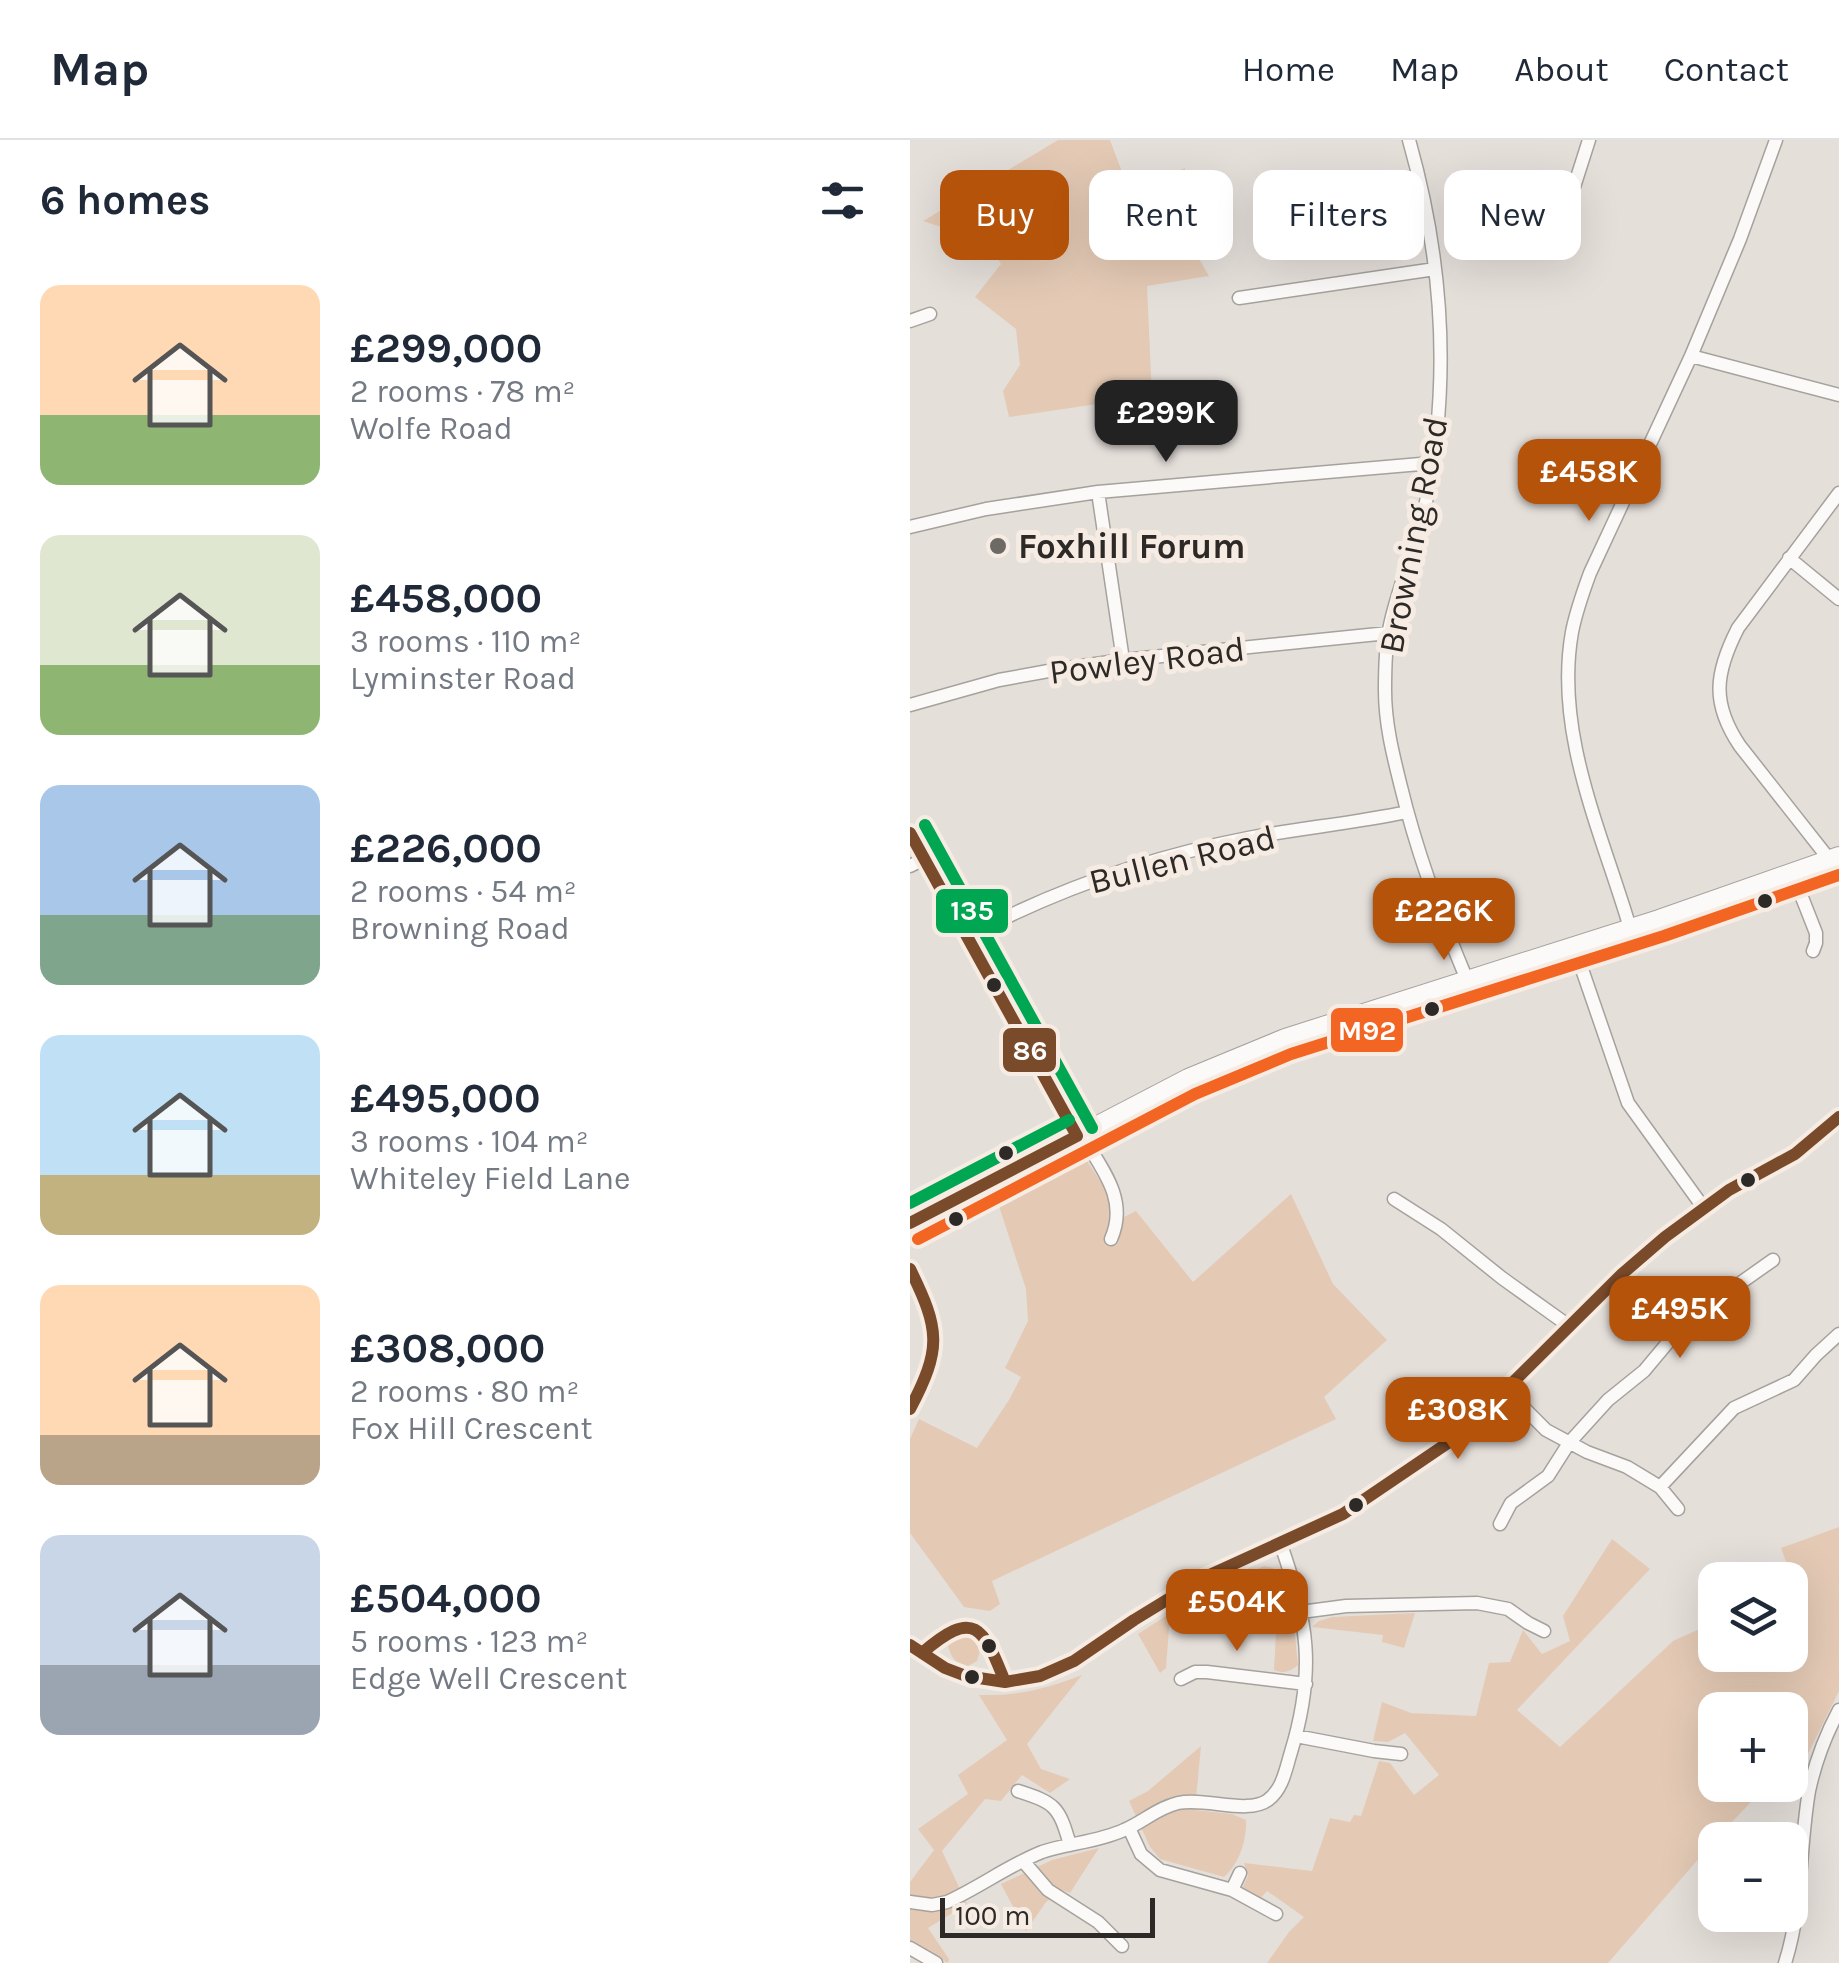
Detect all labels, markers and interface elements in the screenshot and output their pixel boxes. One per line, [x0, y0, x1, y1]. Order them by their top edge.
text: Map [50, 41, 149, 97]
text: Home [1242, 49, 1335, 90]
text: Map [1390, 49, 1459, 90]
text: About [1514, 49, 1609, 90]
text: Contact [1664, 49, 1789, 90]
chip: Buy [940, 170, 1069, 260]
chip: Rent [1089, 170, 1233, 260]
chip: Filters [1253, 170, 1424, 260]
chip: New [1444, 170, 1581, 260]
icon: filters [815, 173, 870, 228]
text: 6 homes [40, 175, 210, 225]
text: £299,000 [350, 323, 542, 373]
icon: home [120, 325, 240, 445]
text: 2 rooms · 78 m² [350, 373, 575, 410]
pin: £299K [1096, 380, 1236, 465]
text: £299K [1117, 394, 1215, 431]
text: Wolfe Road [350, 410, 513, 447]
street label: Browning Road [1370, 413, 1457, 657]
pin: £458K [1519, 439, 1659, 524]
text: £458K [1540, 453, 1638, 490]
place label: Foxhill Forum [1018, 526, 1245, 567]
marker: Foxhill Forum [987, 535, 1009, 557]
text: £458,000 [350, 573, 542, 623]
icon: home [120, 575, 240, 695]
text: 3 rooms · 110 m² [350, 623, 581, 660]
street label: Powley Road [1047, 628, 1247, 693]
text: Lyminster Road [350, 660, 576, 697]
street label: Bullen Road [1085, 817, 1280, 902]
text: £226,000 [350, 823, 542, 873]
icon: home [120, 825, 240, 945]
text: 2 rooms · 54 m² [350, 873, 577, 910]
pin: £226K [1374, 878, 1514, 963]
line badge: 135 [934, 887, 1010, 935]
unlabelled marker [1755, 891, 1775, 911]
text: £226K [1395, 892, 1493, 929]
text: 135 [950, 894, 994, 927]
text: Browning Road [350, 910, 570, 947]
unlabelled marker [984, 975, 1004, 995]
unlabelled marker [1422, 999, 1442, 1019]
line badge: M92 [1329, 1006, 1405, 1054]
text: M92 [1338, 1014, 1396, 1047]
line badge: 86 [1001, 1026, 1058, 1074]
text: 86 [1012, 1034, 1048, 1067]
text: £495,000 [350, 1073, 541, 1123]
icon: home [120, 1075, 240, 1195]
text: 3 rooms · 104 m² [350, 1123, 589, 1160]
unlabelled marker [996, 1143, 1016, 1163]
text: Whiteley Field Lane [350, 1160, 630, 1197]
unlabelled marker [1738, 1170, 1758, 1190]
unlabelled marker [946, 1209, 966, 1229]
pin: £495K [1610, 1276, 1750, 1361]
text: £495K [1631, 1290, 1729, 1327]
text: £308,000 [350, 1323, 545, 1373]
icon: home [120, 1325, 240, 1445]
text: 2 rooms · 80 m² [350, 1373, 579, 1410]
pin: £308K [1388, 1377, 1528, 1462]
text: £308K [1407, 1391, 1509, 1428]
text: Fox Hill Crescent [350, 1410, 593, 1447]
unlabelled marker [1346, 1495, 1366, 1515]
map controls [1698, 1562, 1808, 1932]
button: layers [1698, 1562, 1808, 1672]
pin: £504K [1167, 1569, 1307, 1654]
text: £504,000 [350, 1573, 542, 1623]
icon: home [120, 1575, 240, 1695]
text: £504K [1188, 1583, 1286, 1620]
text: 5 rooms · 123 m² [350, 1623, 588, 1660]
unlabelled marker [979, 1636, 999, 1656]
text: Edge Well Crescent [350, 1660, 627, 1697]
unlabelled marker [962, 1667, 982, 1687]
button: + [1698, 1692, 1808, 1802]
button: − [1698, 1822, 1808, 1932]
scale bar [940, 1893, 1155, 1938]
text: 100 m [955, 1899, 1030, 1932]

